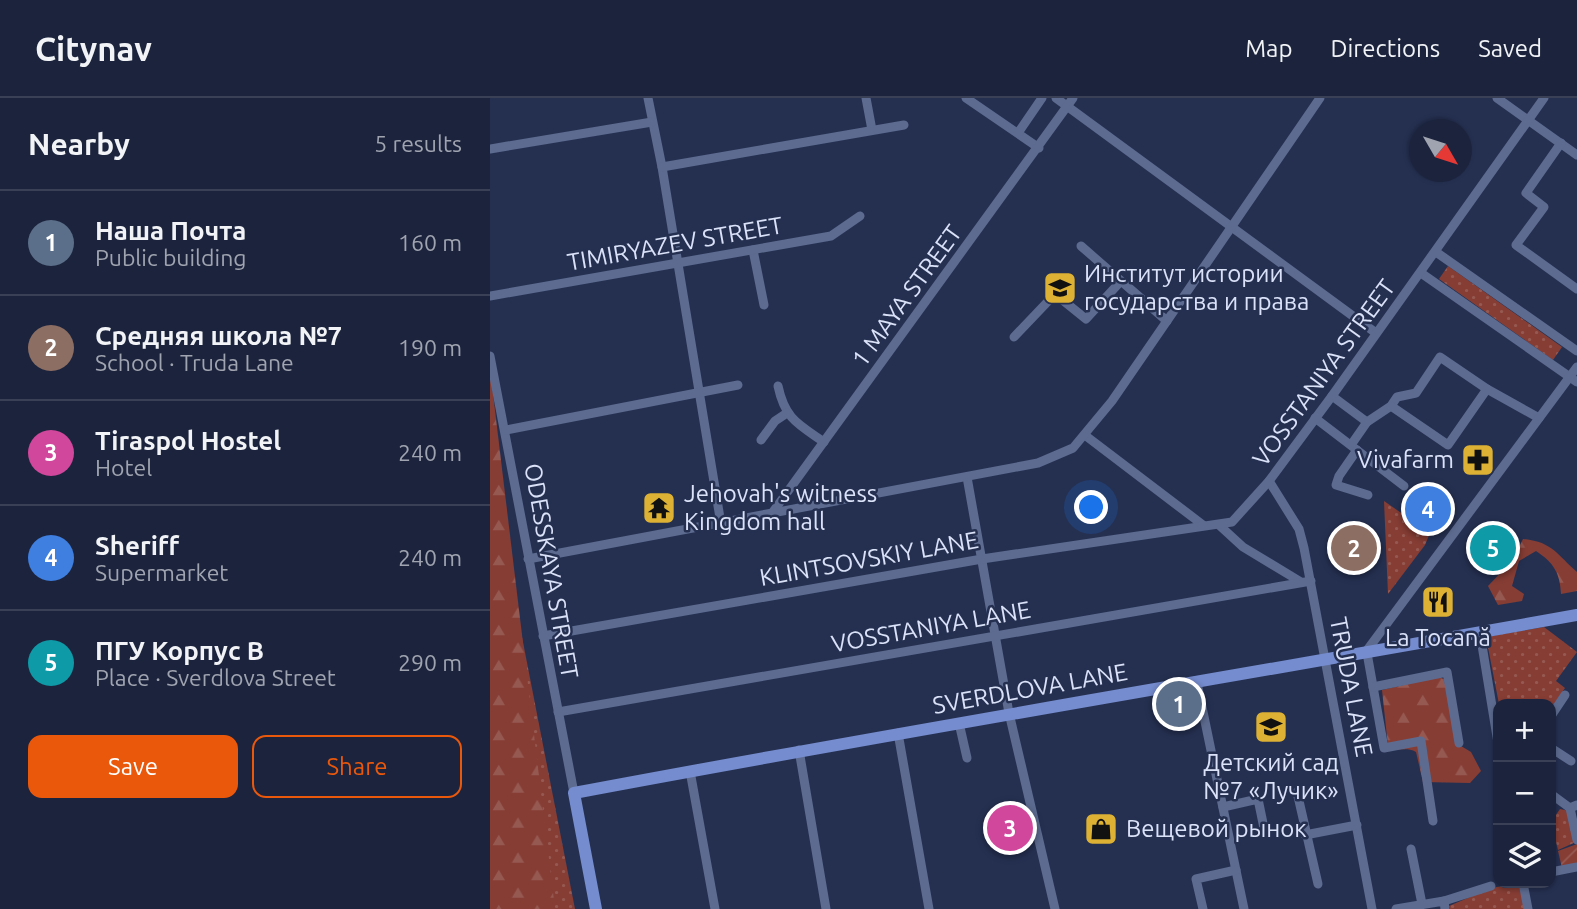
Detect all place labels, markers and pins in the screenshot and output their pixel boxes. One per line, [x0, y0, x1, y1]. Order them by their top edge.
place label: Институт истории государства и права [1084, 260, 1309, 315]
school or university icon: Институт истории государства и права [1041, 269, 1079, 307]
pharmacy icon: Vivafarm [1459, 441, 1497, 479]
place label: Vivafarm [1357, 446, 1454, 473]
place label: Jehovah's witness Kingdom hall [684, 480, 877, 535]
pin: 4 [1405, 483, 1451, 535]
temple icon: Jehovah's witness Kingdom hall [640, 489, 678, 527]
pin: 2 [1331, 522, 1377, 574]
pin: 5 [1470, 522, 1516, 574]
restaurant icon: La Tocană [1419, 583, 1457, 621]
place label: La Tocană [1385, 624, 1491, 651]
pin: 1 [1156, 678, 1202, 730]
school or university icon: Детский сад №7 «Лучик» [1252, 708, 1290, 746]
place label: Детский сад №7 «Лучик» [1203, 749, 1339, 804]
pin: 3 [987, 802, 1033, 854]
shop icon: Вещевой рынок [1082, 810, 1120, 848]
place label: Вещевой рынок [1126, 815, 1307, 842]

